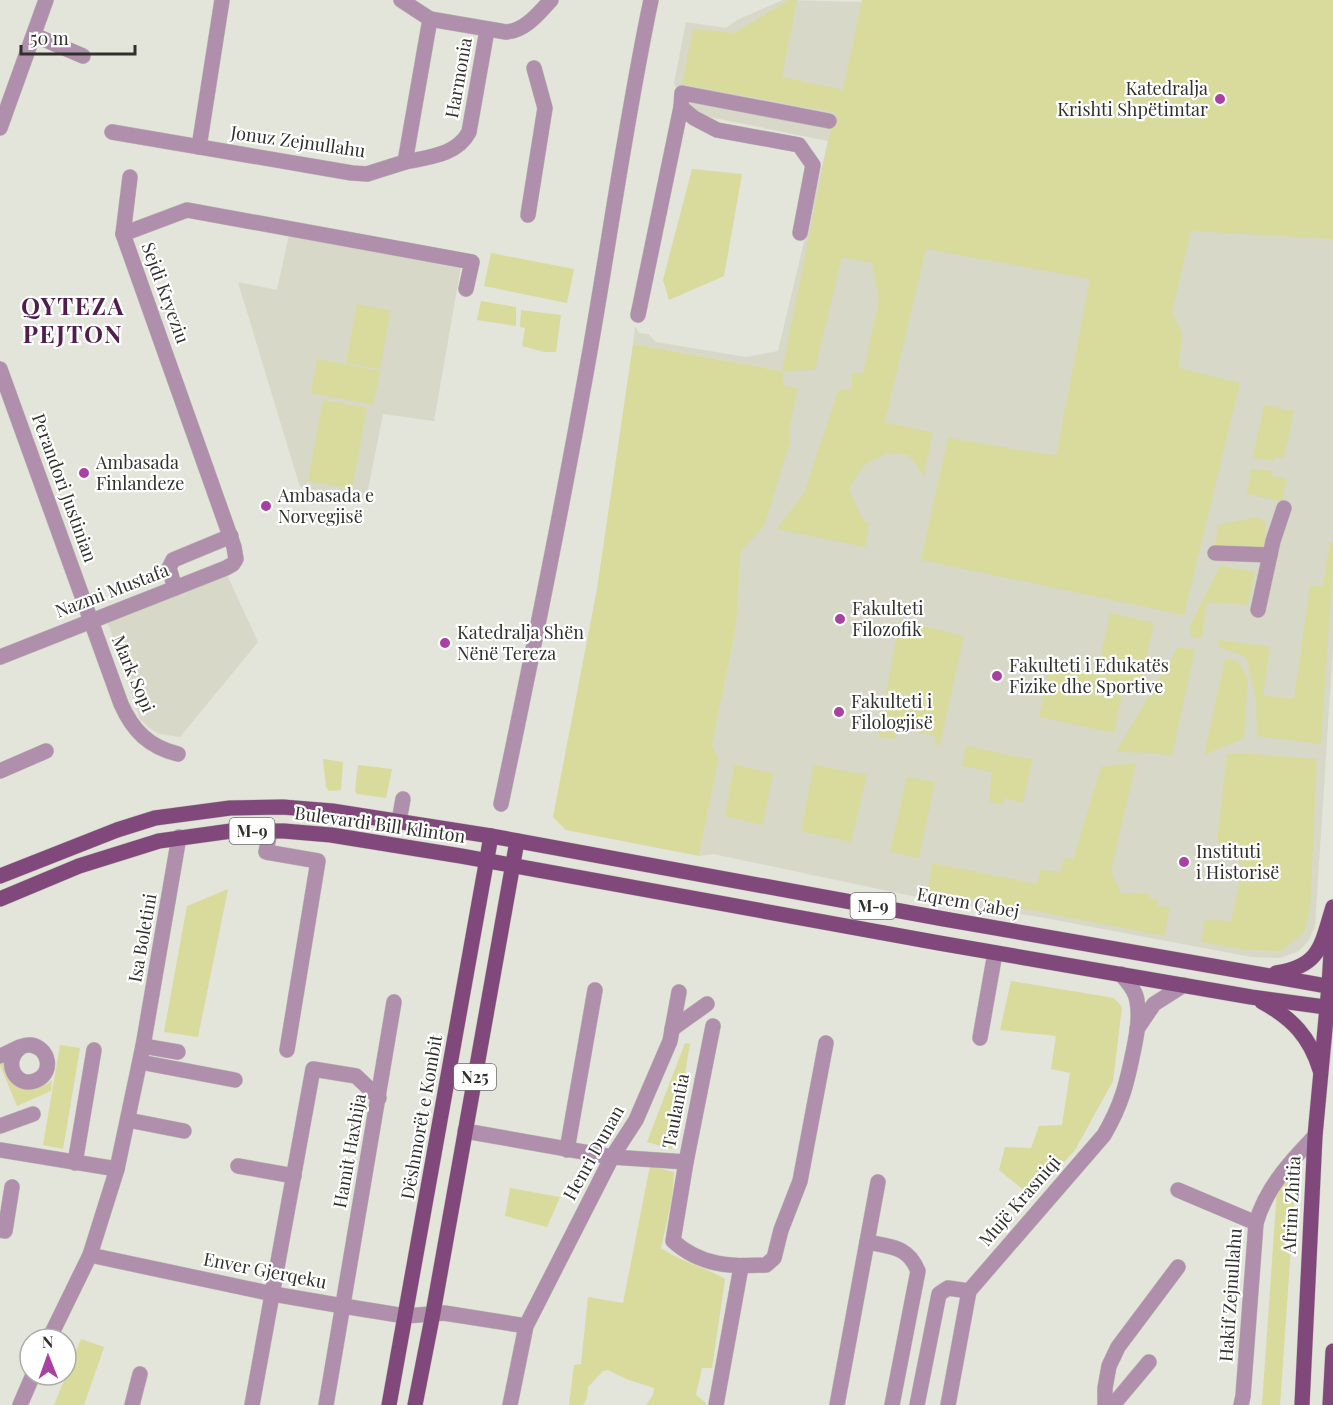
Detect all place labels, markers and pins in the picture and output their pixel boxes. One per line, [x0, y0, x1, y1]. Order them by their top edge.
place label: Katedralja Krishti Shpëtimtar [1057, 76, 1208, 121]
marker: Katedralja Krishti Shpëtimtar [1213, 92, 1227, 106]
place label: Ambasada Finlandeze [95, 450, 184, 495]
marker: Ambasada Finlandeze [77, 466, 91, 480]
place label: Ambasada e Norvegjisë [277, 483, 374, 528]
marker: Ambasada e Norvegjisë [259, 499, 273, 513]
place label: Fakulteti Filozofik [852, 596, 924, 641]
marker: Fakulteti Filozofik [833, 612, 847, 626]
place label: Katedralja Shën Nënë Tereza [457, 620, 584, 665]
marker: Katedralja Shën Nënë Tereza [438, 636, 452, 650]
place label: Fakulteti i Edukatës Fizike dhe Sportive [1009, 653, 1169, 698]
marker: Fakulteti i Edukatës Fizike dhe Sportive [990, 669, 1004, 683]
place label: Fakulteti i Filologjisë [851, 689, 933, 734]
marker: Fakulteti i Filologjisë [832, 705, 846, 719]
place label: Instituti i Historisë [1196, 839, 1279, 884]
marker: Instituti i Historisë [1177, 855, 1191, 869]

